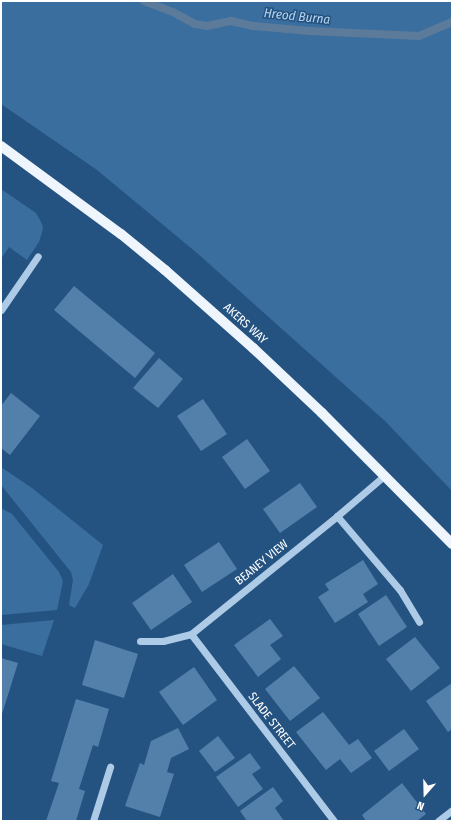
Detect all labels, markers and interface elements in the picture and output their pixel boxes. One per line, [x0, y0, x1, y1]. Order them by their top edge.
water label: Hreod Burna [263, 6, 331, 28]
street label: AKERS WAY [220, 301, 270, 347]
street label: BEANEY VIEW [233, 537, 291, 589]
street label: SLADE STREET [245, 690, 297, 752]
north arrow [405, 774, 445, 814]
text: N [415, 799, 426, 813]

